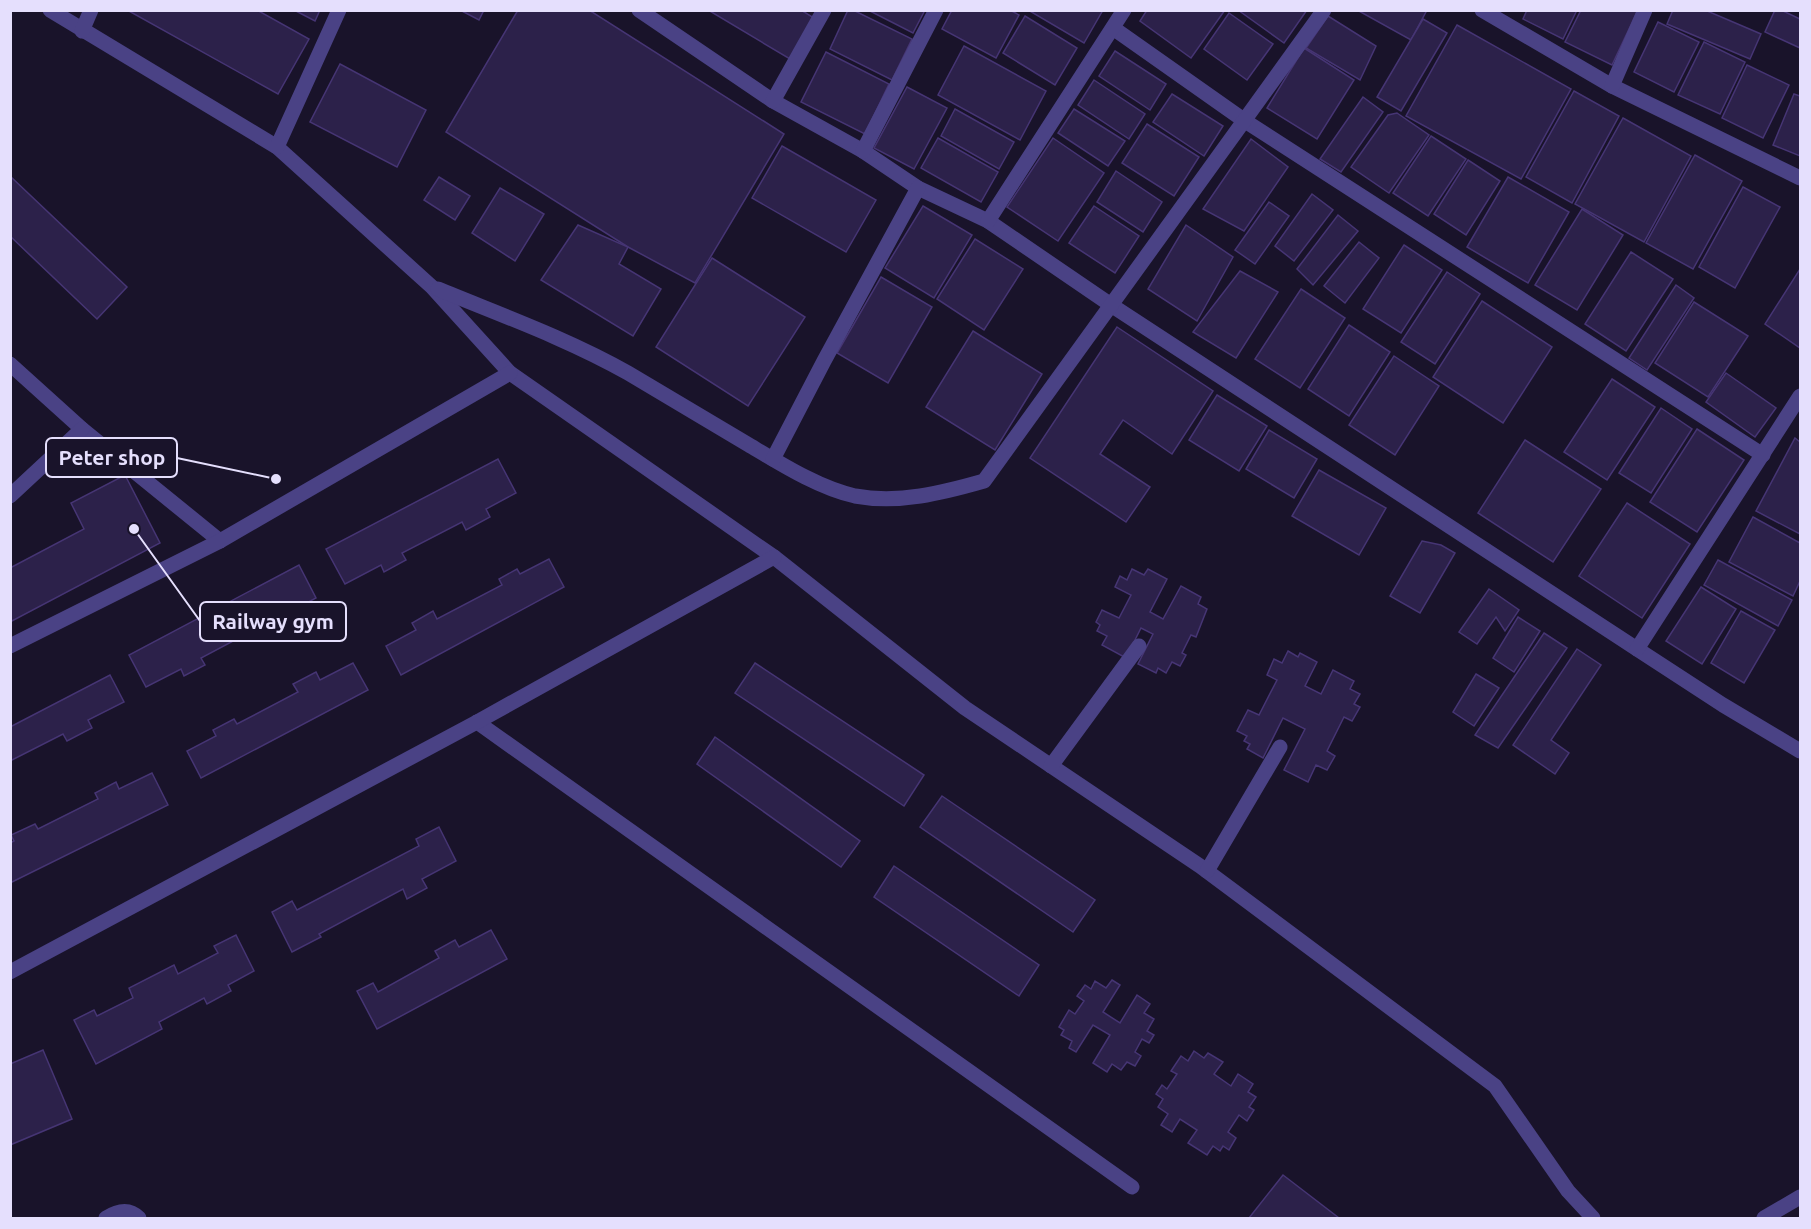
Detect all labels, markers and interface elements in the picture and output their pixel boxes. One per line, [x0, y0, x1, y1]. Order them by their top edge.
callout: Peter shop [46, 438, 177, 477]
text: Peter shop [59, 445, 165, 469]
callout: Railway gym [200, 602, 346, 641]
text: Railway gym [212, 609, 334, 633]

